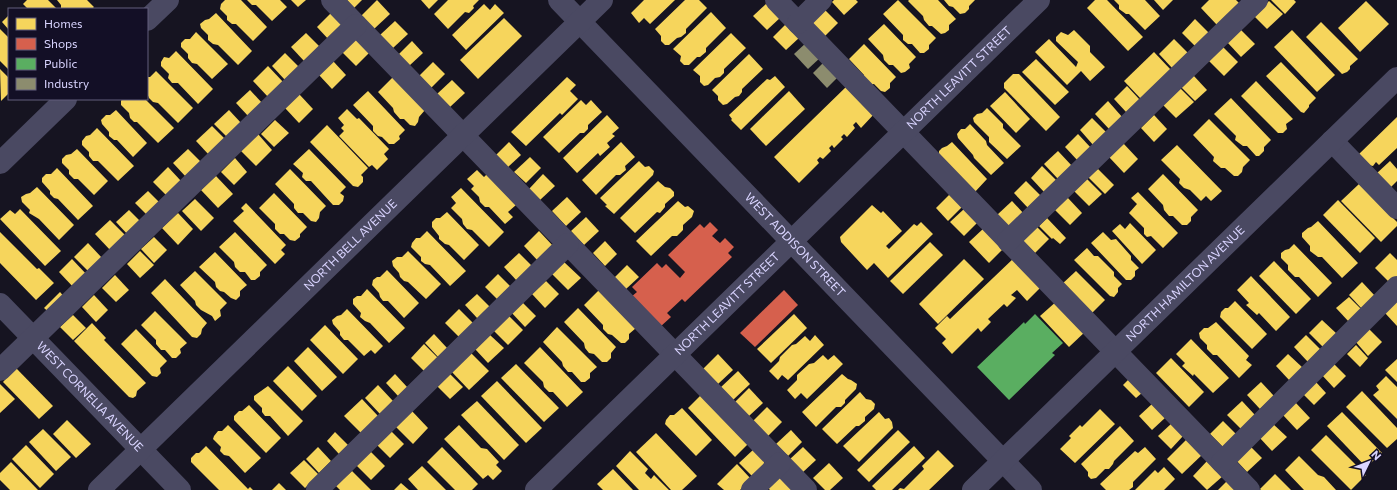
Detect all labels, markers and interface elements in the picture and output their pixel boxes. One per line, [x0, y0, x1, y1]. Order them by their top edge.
legend [8, 8, 148, 100]
text: Homes [44, 16, 82, 30]
street label: NORTH LEAVITT STREET [903, 22, 1014, 131]
text: Shops [44, 36, 78, 50]
text: Public [44, 56, 77, 70]
text: Industry [44, 76, 89, 90]
street label: WEST ADDISON STREET [743, 189, 849, 299]
street label: NORTH BELL AVENUE [300, 196, 399, 293]
street label: NORTH HAMILTON AVENUE [1122, 222, 1247, 344]
street label: NORTH LEAVITT STREET [671, 249, 782, 357]
street label: WEST CORNELIA AVENUE [34, 338, 147, 454]
north arrow [1349, 442, 1389, 482]
text: N [1369, 447, 1384, 462]

